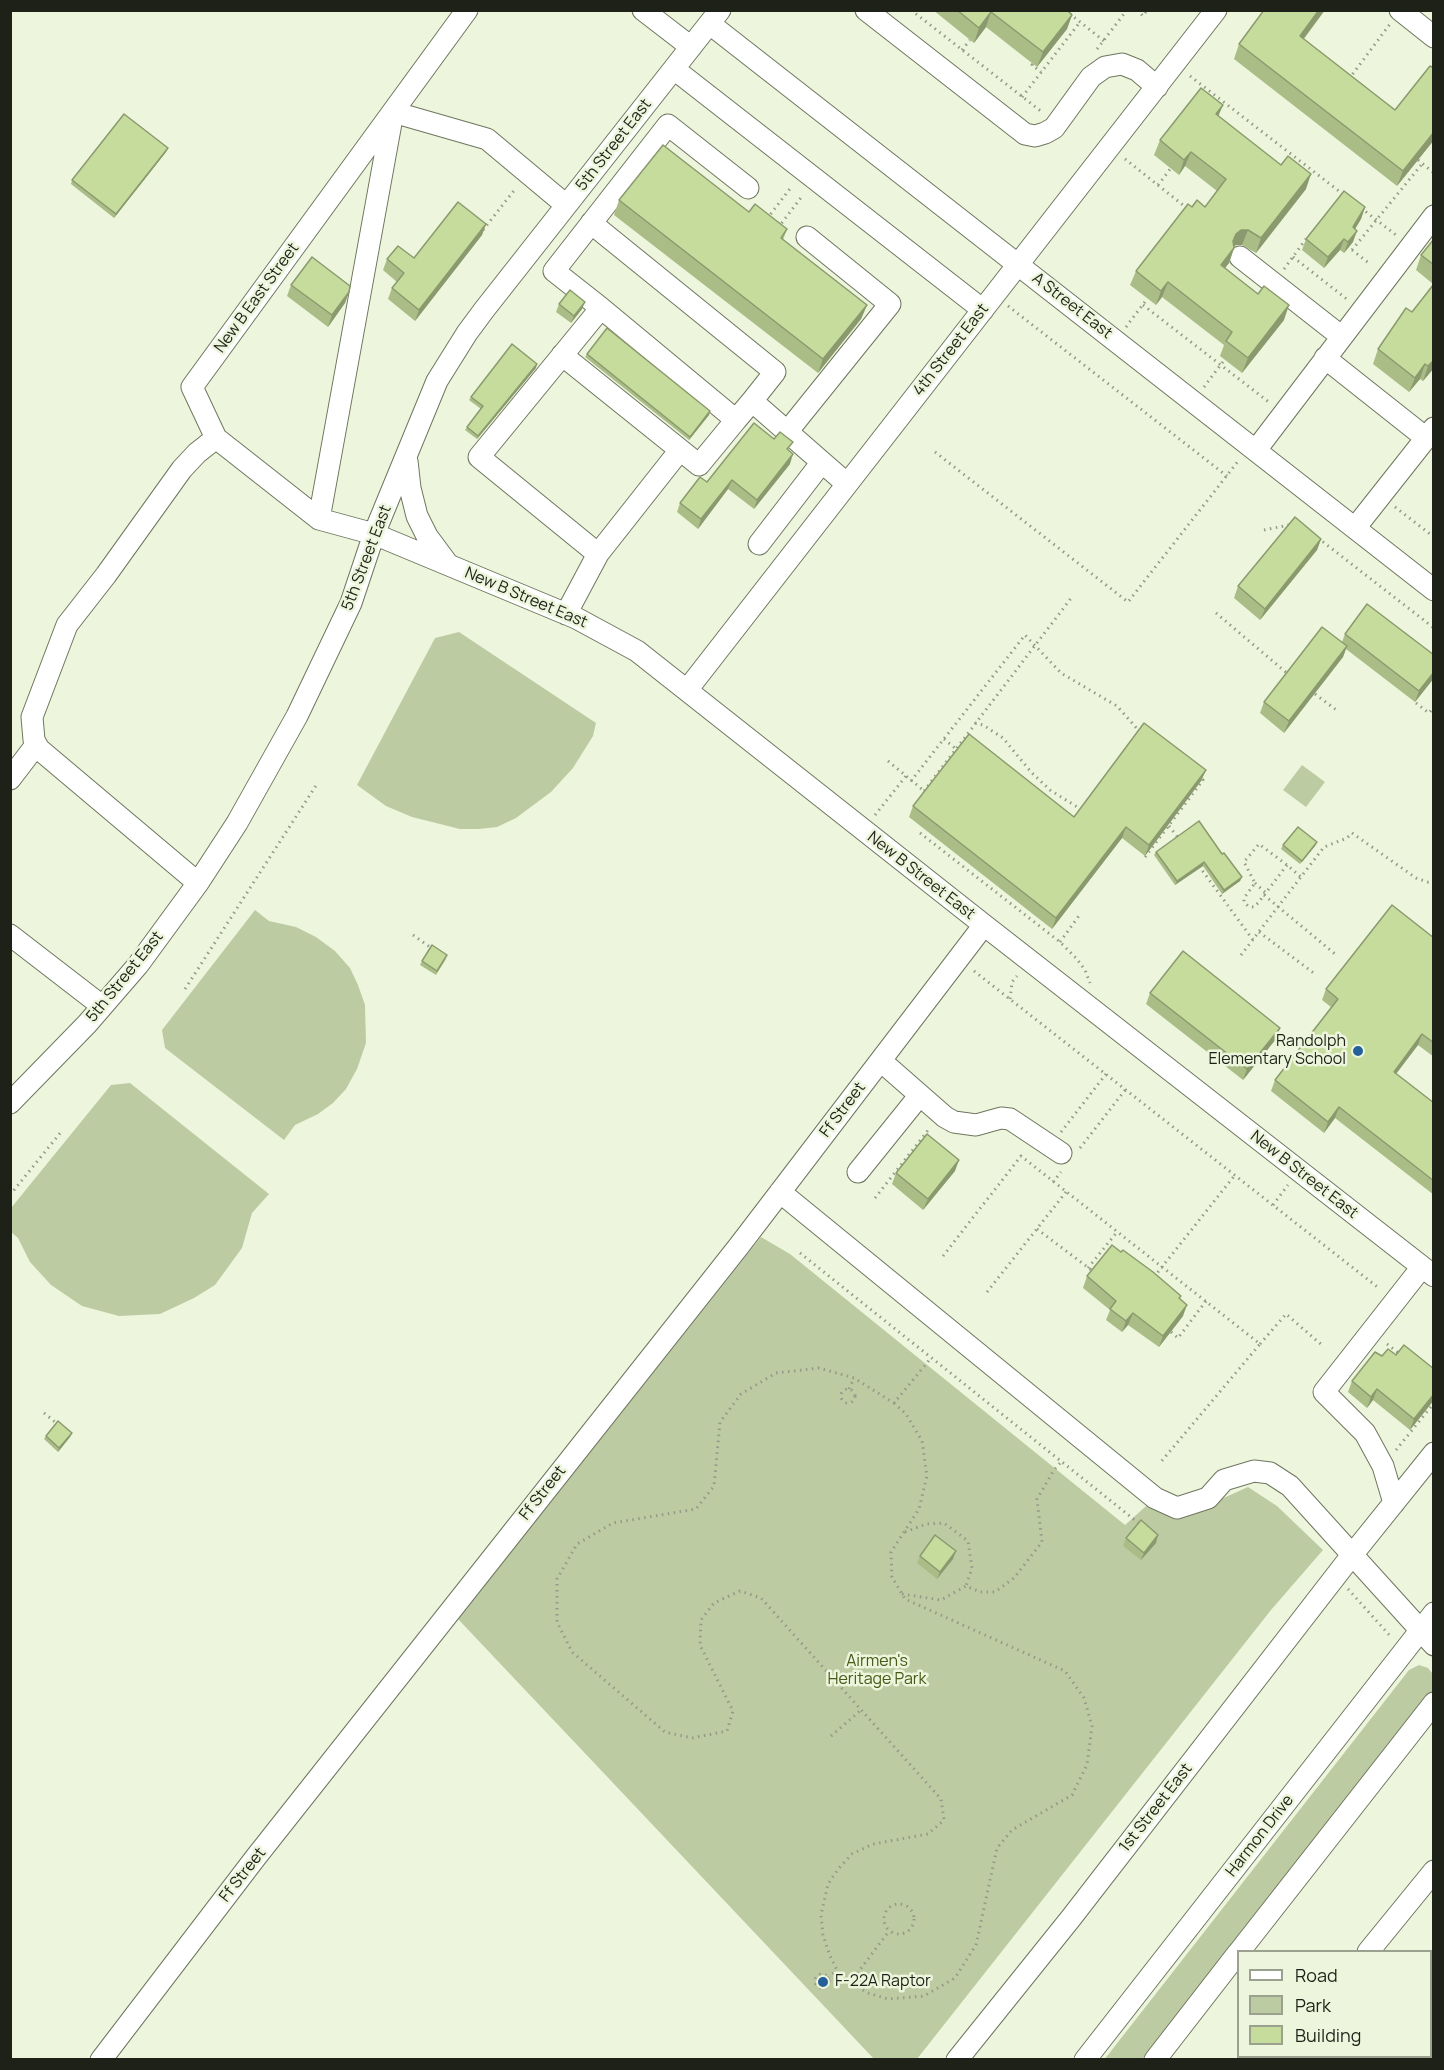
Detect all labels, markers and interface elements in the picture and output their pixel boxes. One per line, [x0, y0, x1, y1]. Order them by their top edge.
street label: 5th Street East [572, 95, 656, 195]
street label: New B East Street [211, 239, 303, 357]
street label: A Street East [1028, 269, 1116, 343]
street label: 4th Street East [909, 300, 993, 400]
street label: 5th Street East [338, 503, 396, 613]
street label: New B Street East [462, 563, 590, 633]
street label: New B Street East [863, 828, 979, 924]
street label: 5th Street East [82, 928, 168, 1026]
place label: Randolph Elementary School [1208, 1032, 1346, 1070]
marker: Randolph Elementary School [1351, 1044, 1365, 1058]
street label: Ff Street [816, 1079, 870, 1141]
street label: New B Street East [1246, 1127, 1362, 1223]
street label: Ff Street [516, 1462, 570, 1524]
park label: Airmen's Heritage Park [827, 1652, 927, 1690]
street label: 1st Street East [1115, 1760, 1197, 1856]
street label: Harmon Drive [1222, 1791, 1298, 1881]
street label: Ff Street [216, 1844, 270, 1906]
legend [1237, 1950, 1432, 2058]
text: Road [1295, 1963, 1338, 1987]
place label: F-22A Raptor [835, 1972, 931, 1992]
marker: F-22A Raptor [816, 1975, 830, 1989]
text: Park [1295, 1993, 1331, 2017]
text: Building [1295, 2023, 1361, 2047]

